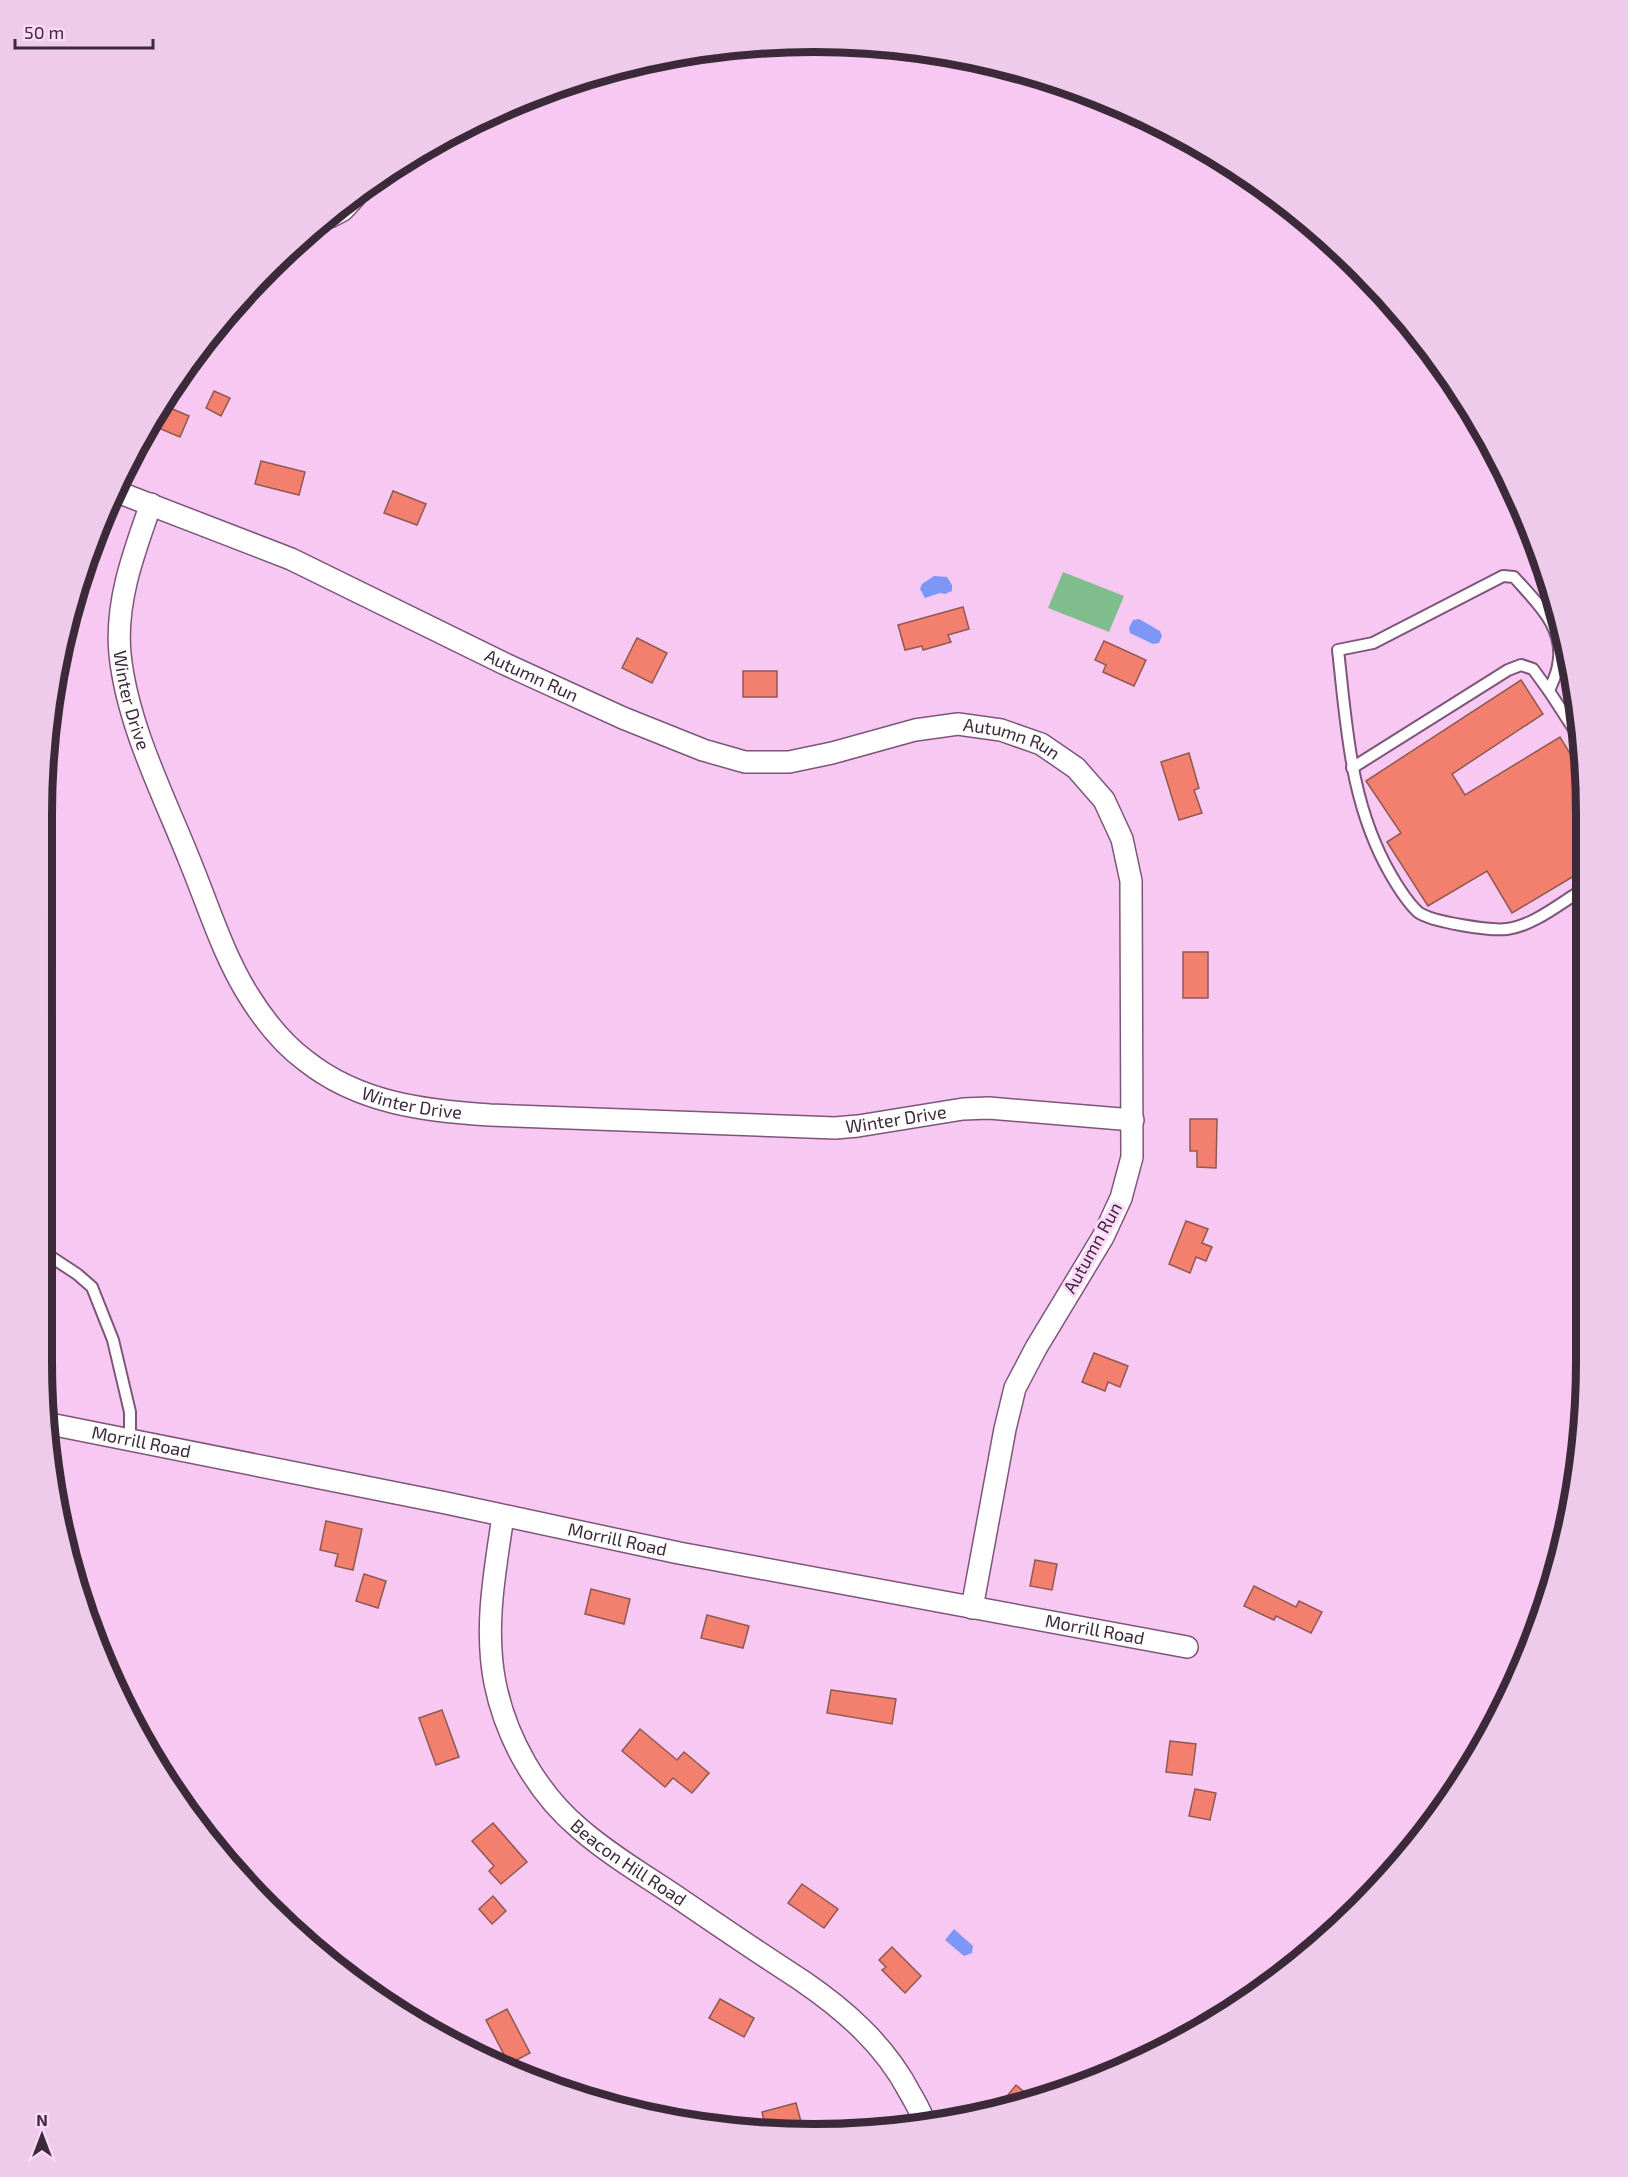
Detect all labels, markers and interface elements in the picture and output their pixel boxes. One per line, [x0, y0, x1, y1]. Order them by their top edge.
scale bar [15, 12, 153, 50]
text: 50 m [24, 21, 64, 43]
street label: Autumn Run [481, 644, 582, 706]
street label: Winter Drive [110, 649, 155, 753]
street label: Autumn Run [962, 713, 1065, 764]
street label: Winter Drive [359, 1081, 463, 1123]
street label: Winter Drive [844, 1100, 948, 1137]
street label: Autumn Run [1058, 1198, 1126, 1297]
street label: Morrill Road [90, 1421, 193, 1462]
street label: Morrill Road [566, 1517, 669, 1560]
street label: Morrill Road [1043, 1609, 1147, 1649]
street label: Beacon Hill Road [566, 1814, 691, 1910]
north arrow [12, 2105, 72, 2165]
text: N [36, 2110, 48, 2129]

